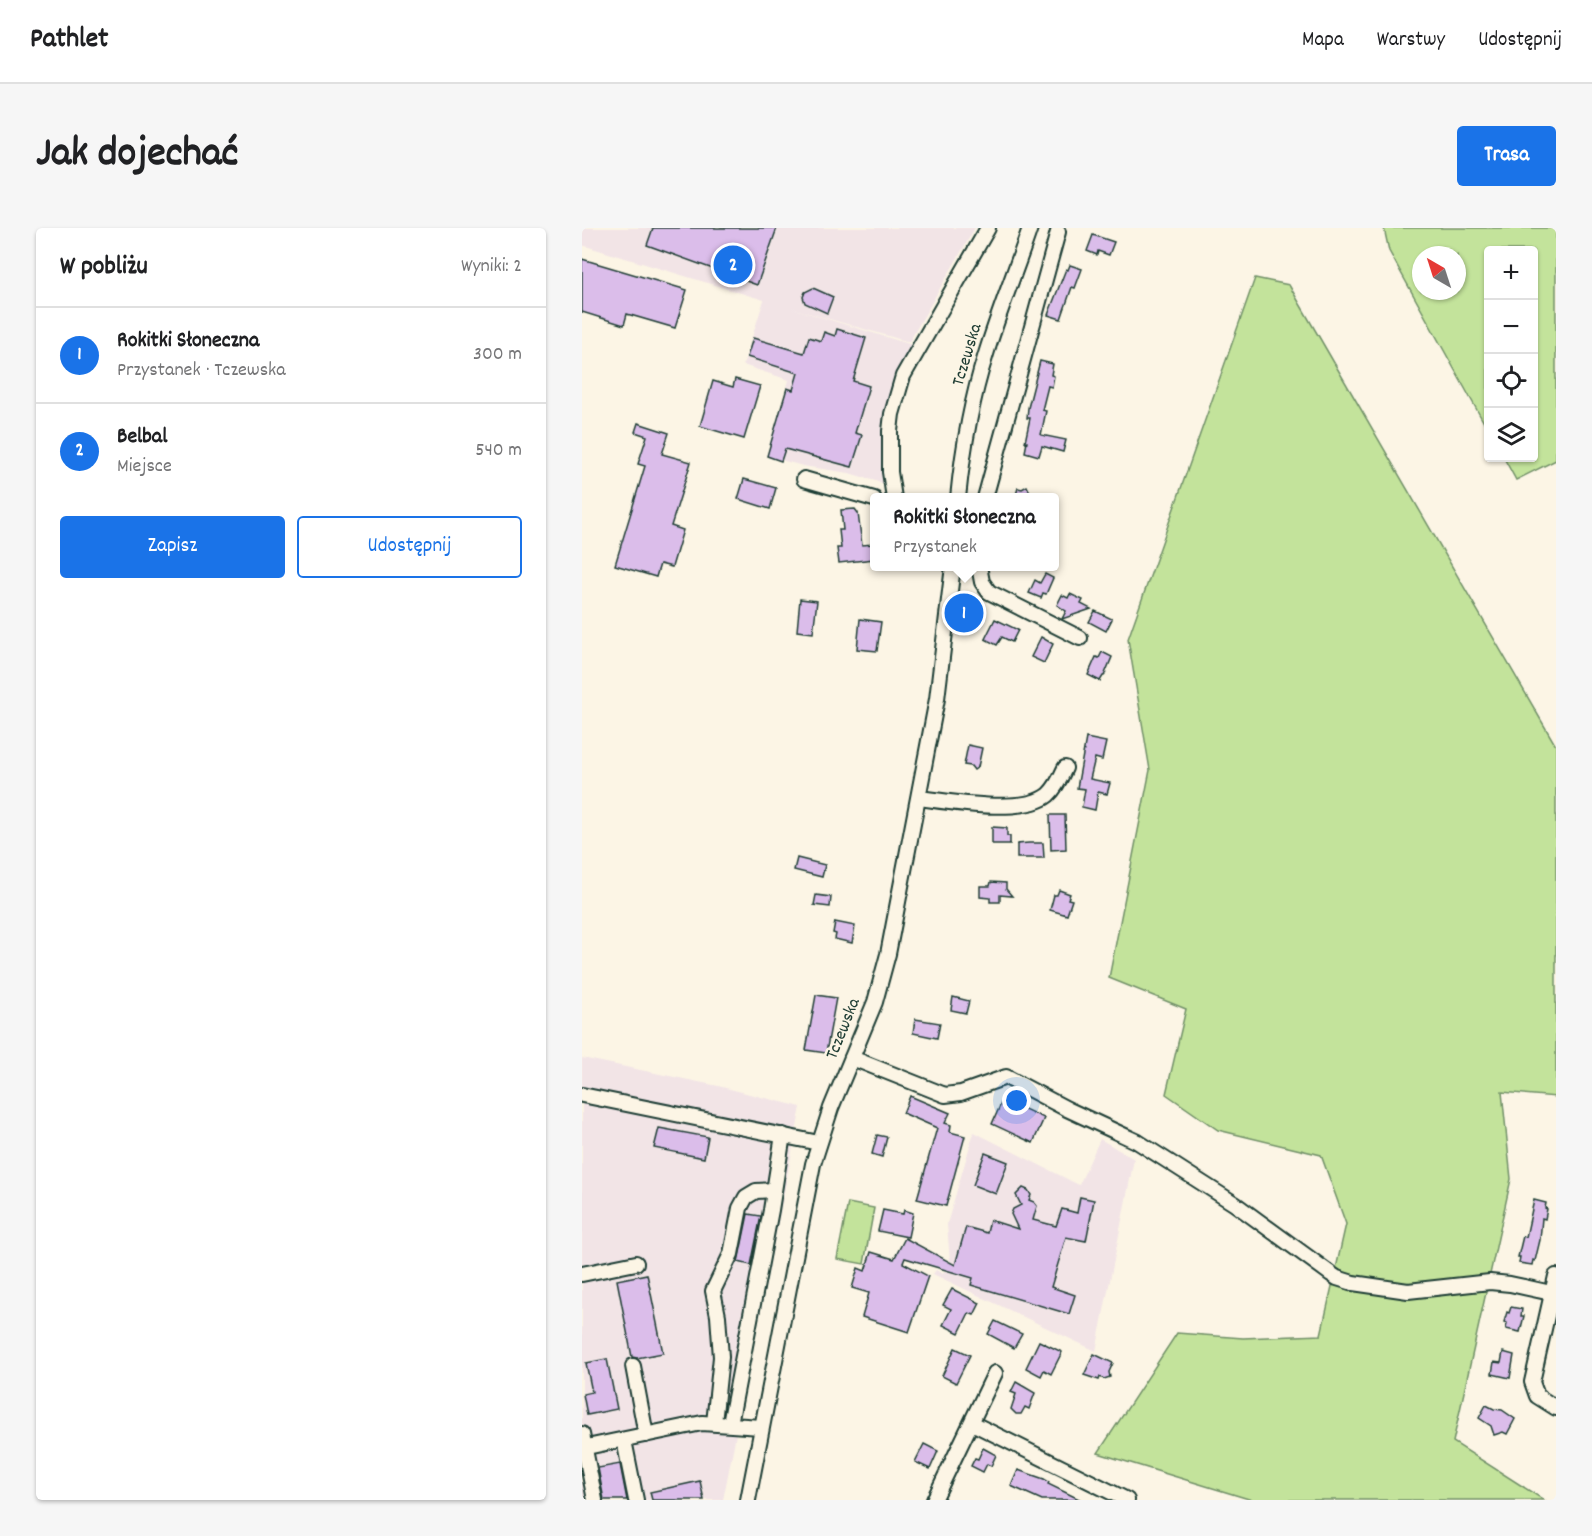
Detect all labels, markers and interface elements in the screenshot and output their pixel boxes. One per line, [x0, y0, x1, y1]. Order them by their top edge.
text: Pathlet [30, 21, 108, 61]
text: Mapa [1302, 26, 1344, 56]
text: Warstwy [1377, 26, 1445, 56]
text: Udostępnij [1478, 26, 1562, 56]
text: Jak dojechać [36, 126, 238, 186]
button: Trasa [1457, 126, 1556, 186]
pin: 2 [714, 243, 752, 288]
north arrow [1412, 246, 1466, 300]
map controls [1484, 246, 1538, 462]
button: + [1484, 246, 1538, 300]
text: W pobliżu [60, 249, 148, 286]
text: Wyniki: 2 [461, 253, 522, 281]
button: − [1484, 300, 1538, 354]
street label: Tczewska [947, 320, 989, 389]
text: Rokitki Słoneczna [117, 326, 259, 357]
text: 1 [77, 341, 82, 369]
text: 300 m [473, 341, 522, 369]
button: locate [1484, 354, 1538, 408]
text: Przystanek · Tczewska [117, 357, 286, 385]
button: layers [1484, 408, 1538, 462]
text: Belbal [117, 422, 167, 453]
text: 2 [75, 437, 84, 465]
text: 540 m [475, 437, 522, 465]
text: Miejsce [117, 453, 172, 481]
popup [870, 493, 1059, 571]
text: Rokitki Słoneczna [893, 503, 1036, 534]
button: Zapisz [60, 516, 285, 578]
button: Udostępnij [297, 516, 522, 578]
text: Przystanek [893, 534, 977, 562]
pin: 1 [944, 590, 983, 636]
street label: Tczewska [820, 994, 868, 1063]
your location [1002, 1086, 1031, 1115]

